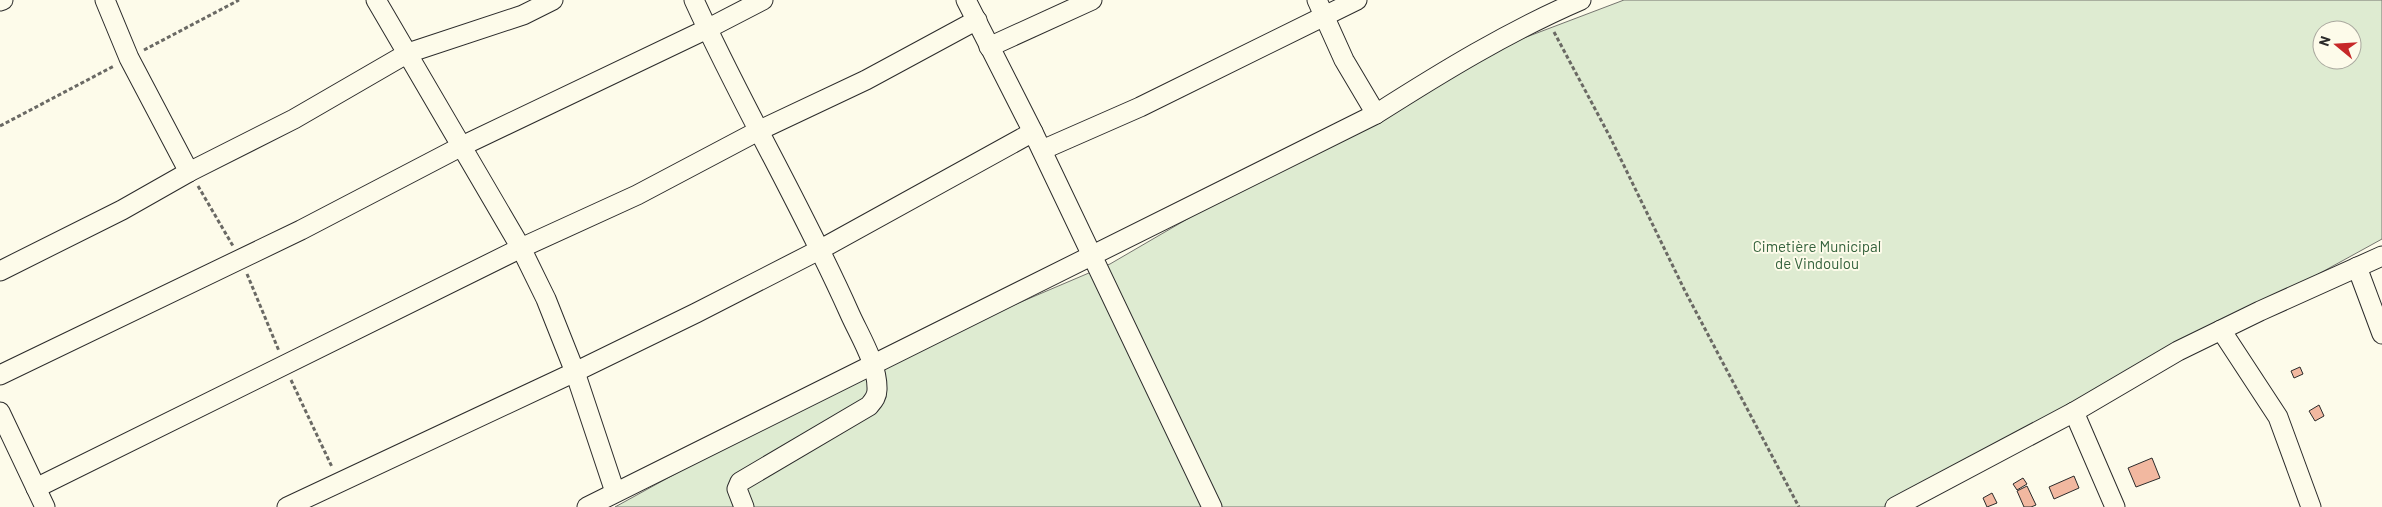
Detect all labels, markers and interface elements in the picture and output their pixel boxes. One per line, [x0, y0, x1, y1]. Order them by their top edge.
north arrow [2312, 20, 2362, 70]
text: N [2315, 34, 2334, 48]
park label: Cimetière Municipal de Vindoulou [1753, 237, 1881, 272]

